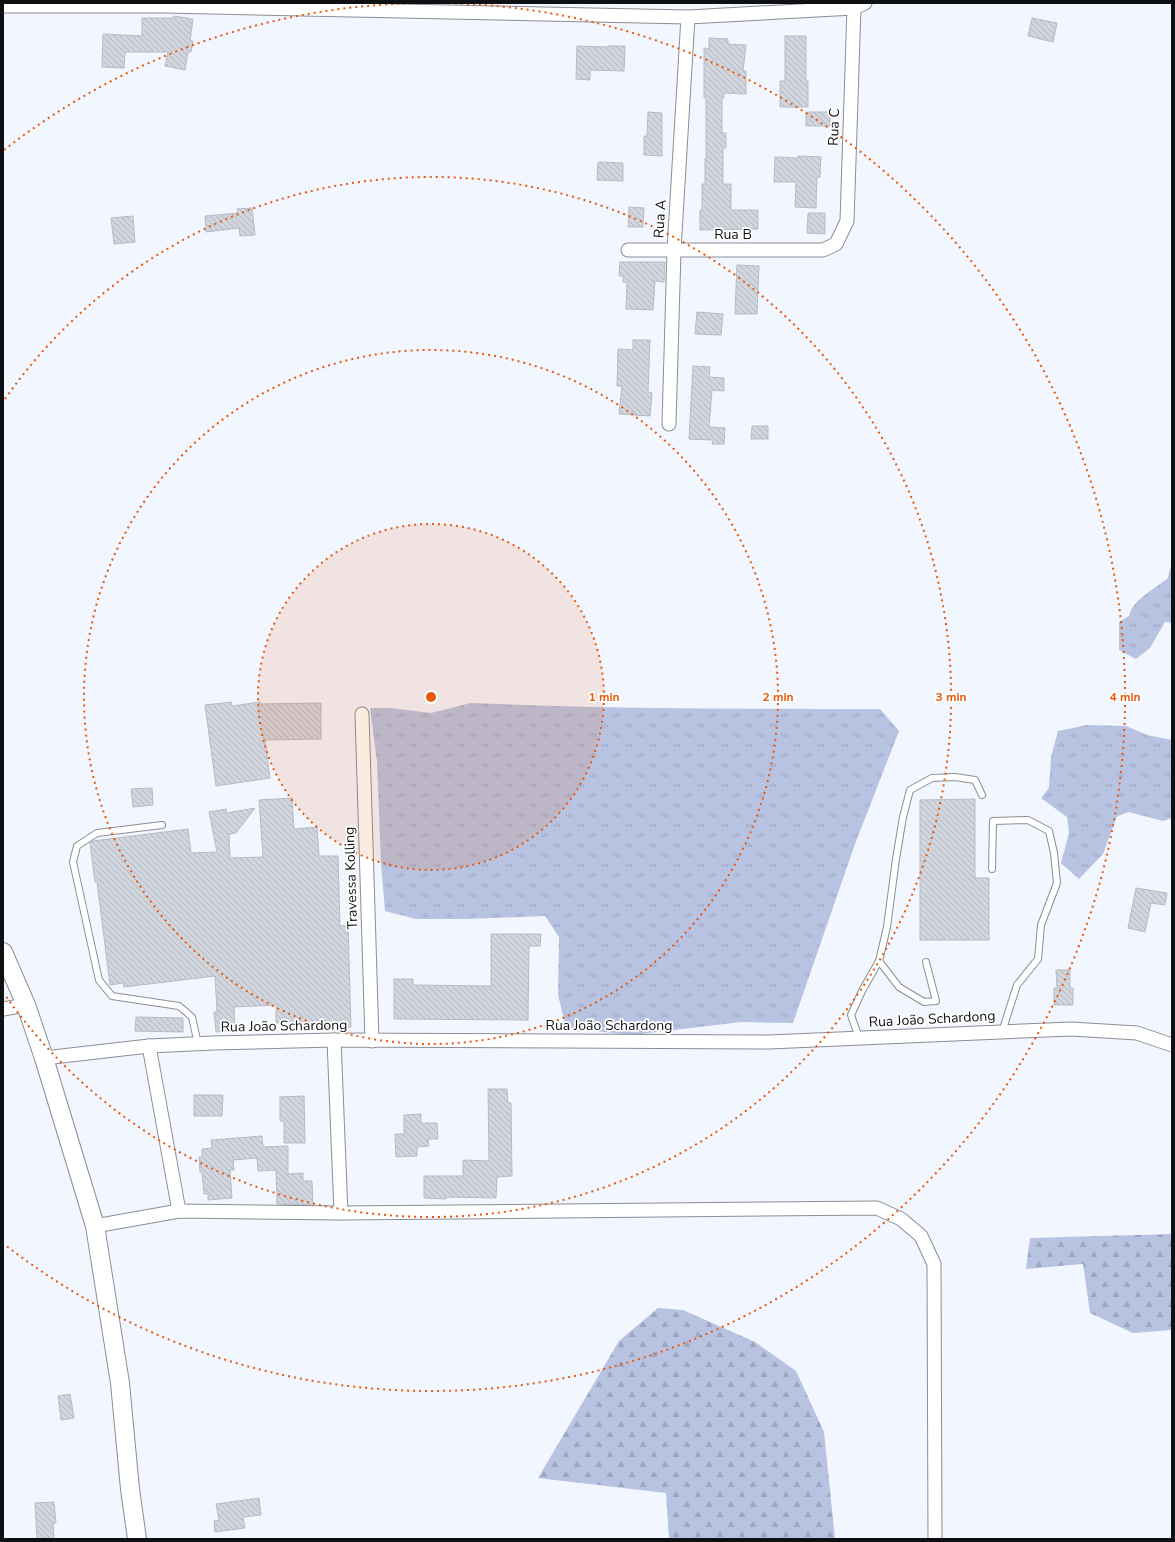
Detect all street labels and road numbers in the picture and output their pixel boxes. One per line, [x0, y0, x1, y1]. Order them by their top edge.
street label: Rua C [824, 108, 844, 146]
street label: Rua A [649, 199, 671, 239]
street label: Rua B [714, 225, 752, 244]
street label: Travessa Kolling [340, 826, 362, 930]
street label: Rua João Schardong [868, 1006, 996, 1032]
street label: Rua João Schardong [220, 1015, 348, 1037]
street label: Rua João Schardong [546, 1016, 672, 1035]

